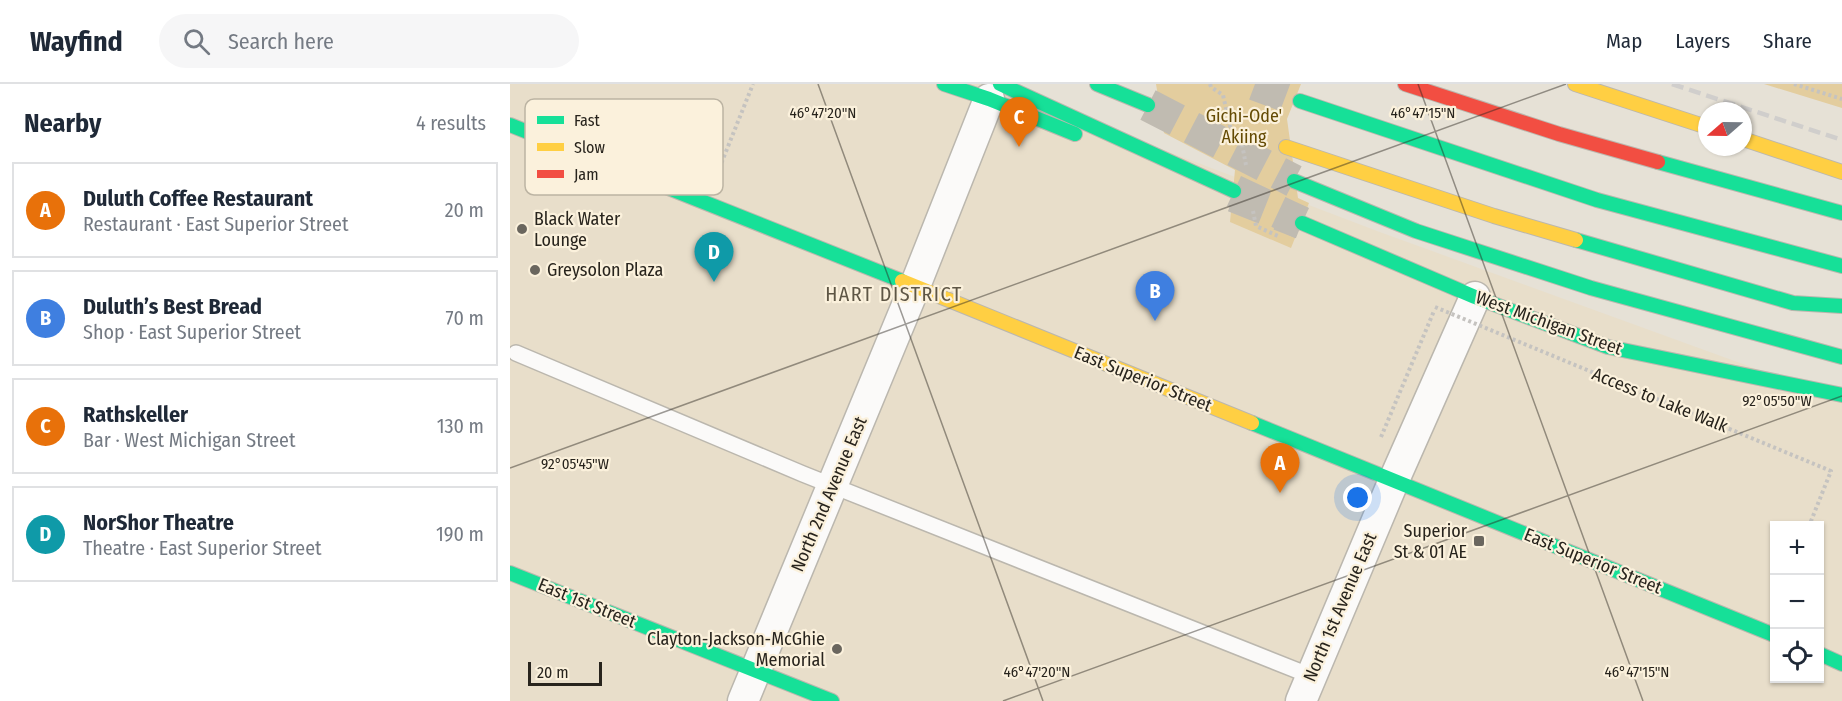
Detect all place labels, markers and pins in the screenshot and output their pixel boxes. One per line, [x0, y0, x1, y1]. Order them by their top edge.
pin: C [1000, 98, 1038, 147]
place label: Black Water Lounge [534, 208, 621, 251]
marker: Black Water Lounge [515, 222, 529, 236]
pin: D [694, 232, 734, 282]
place label: Greysolon Plaza [547, 259, 663, 281]
marker: Greysolon Plaza [528, 263, 542, 277]
pin: B [1136, 272, 1174, 321]
pin: A [1260, 444, 1300, 493]
place label: Superior St & 01 AE [1394, 520, 1468, 563]
marker: Superior St & 01 AE [1472, 534, 1486, 548]
place label: Clayton-Jackson-McGhie Memorial [647, 628, 825, 671]
marker: Clayton-Jackson-McGhie Memorial [830, 642, 844, 656]

